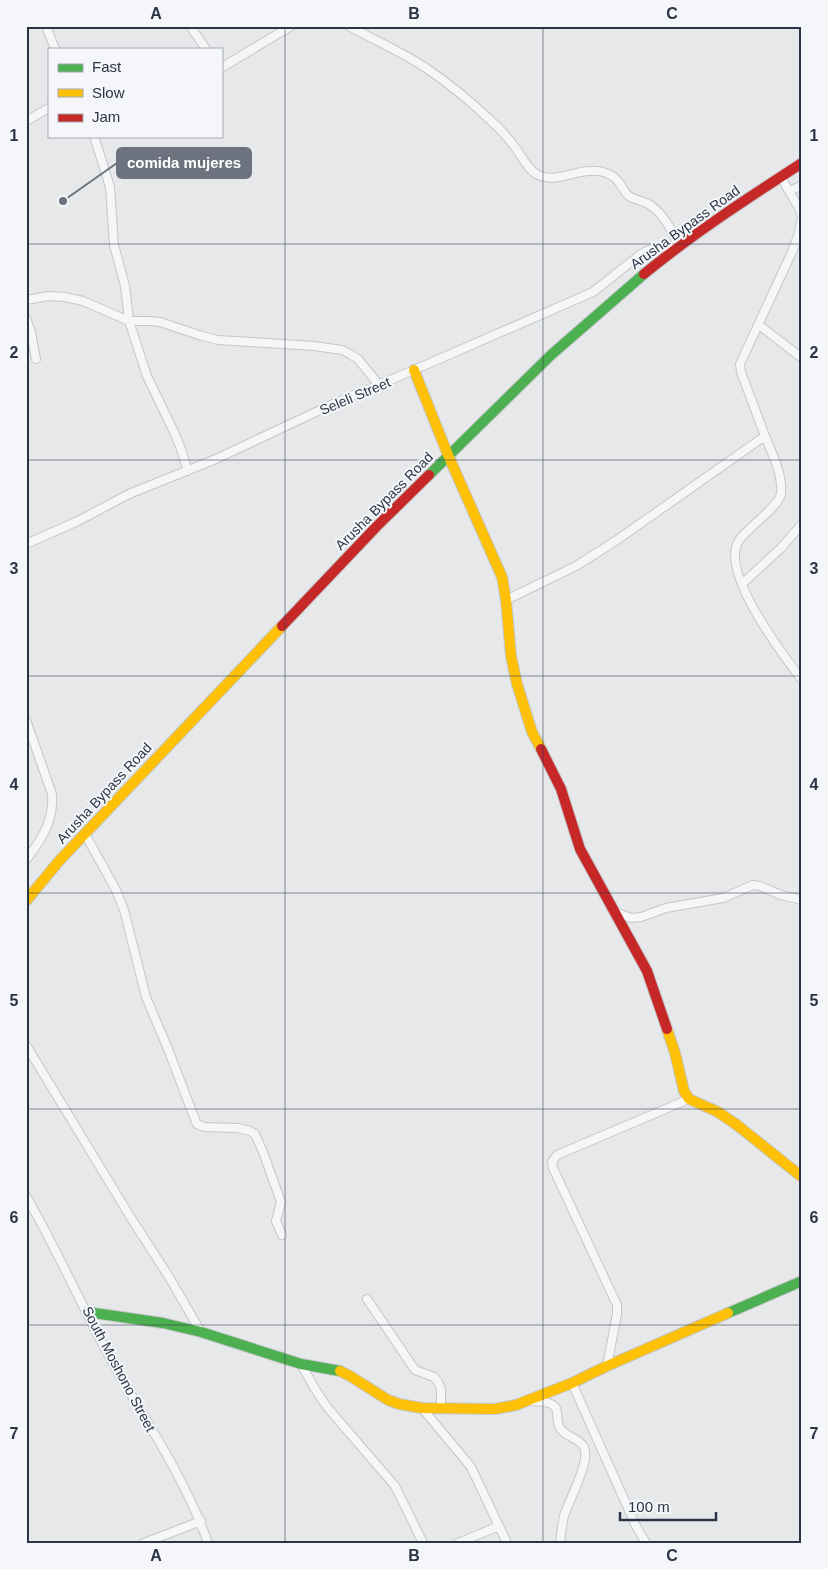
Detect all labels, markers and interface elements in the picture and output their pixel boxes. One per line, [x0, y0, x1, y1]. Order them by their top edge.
text: A [150, 5, 162, 22]
text: B [408, 5, 420, 22]
text: C [666, 5, 678, 22]
legend [48, 48, 222, 138]
text: Fast [92, 58, 122, 75]
text: Slow [92, 84, 125, 101]
text: Jam [92, 108, 120, 125]
text: 1 [10, 127, 19, 144]
text: 1 [810, 127, 819, 144]
callout: comida mujeres [117, 148, 251, 178]
text: comida mujeres [127, 154, 241, 171]
street label: Arusha Bypass Road [627, 182, 743, 272]
text: 2 [10, 344, 19, 361]
text: 2 [810, 344, 819, 361]
street label: Seleli Street [317, 374, 393, 418]
street label: Arusha Bypass Road [332, 449, 436, 553]
text: 3 [10, 560, 19, 577]
text: 3 [810, 560, 819, 577]
street label: Arusha Bypass Road [53, 739, 155, 847]
text: 4 [10, 776, 19, 793]
text: 4 [810, 776, 819, 793]
text: 5 [10, 992, 19, 1009]
text: 5 [810, 992, 819, 1009]
text: 6 [10, 1209, 19, 1226]
text: 6 [810, 1209, 819, 1226]
street label: South Moshono Street [79, 1304, 159, 1434]
text: 7 [10, 1425, 19, 1442]
text: 7 [810, 1425, 819, 1442]
scale bar [620, 1489, 717, 1521]
text: 100 m [628, 1498, 670, 1515]
text: A [150, 1547, 162, 1564]
text: B [408, 1547, 420, 1564]
text: C [666, 1547, 678, 1564]

